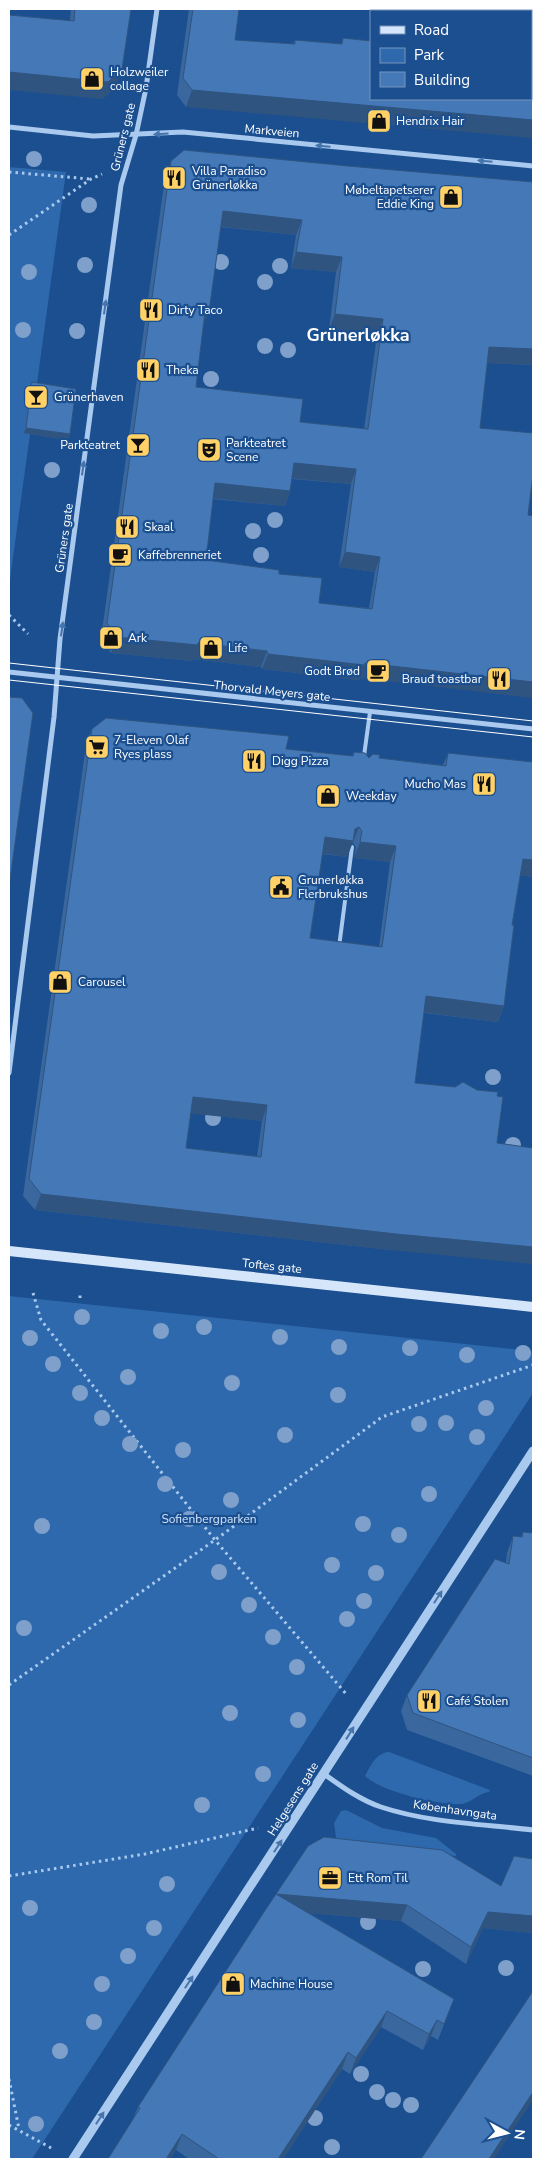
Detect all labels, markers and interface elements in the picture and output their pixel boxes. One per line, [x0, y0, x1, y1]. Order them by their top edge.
legend [370, 10, 532, 100]
text: Road [414, 20, 449, 40]
text: Park [414, 45, 444, 65]
place label: Holzweiler collage [110, 64, 169, 94]
shop icon: Holzweiler collage [79, 66, 105, 92]
text: Building [414, 70, 470, 90]
street label: Grüners gate [107, 101, 139, 173]
shop icon: Hendrix Hair [366, 108, 392, 134]
place label: Hendrix Hair [396, 113, 465, 129]
street label: Markveien [244, 121, 300, 141]
one-way arrow [153, 130, 169, 138]
one-way arrow [315, 141, 331, 149]
one-way arrow [476, 157, 492, 165]
place label: Villa Paradiso Grünerløkka [191, 163, 266, 193]
restaurant icon: Villa Paradiso Grünerløkka [161, 165, 187, 191]
place label: Møbeltapetserer Eddie King [345, 182, 435, 212]
shop icon: Møbeltapetserer Eddie King [438, 184, 464, 210]
restaurant icon: Dirty Taco [138, 297, 164, 323]
one-way arrow [101, 298, 109, 314]
place label: Dirty Taco [168, 302, 223, 318]
district label: Grünerløkka [306, 323, 410, 347]
restaurant icon: Theka [135, 357, 161, 383]
place label: Theka [166, 362, 199, 378]
bar icon: Grünerhaven [23, 384, 49, 410]
place label: Grünerhaven [54, 389, 124, 405]
bar icon: Parkteatret [125, 432, 151, 458]
place label: Parkteatret Scene [226, 435, 286, 465]
place label: Parkteatret [60, 437, 121, 453]
theatre icon: Parkteatret Scene [196, 437, 222, 463]
one-way arrow [79, 459, 87, 475]
street label: Grüners gate [51, 502, 77, 574]
restaurant icon: Skaal [114, 514, 140, 540]
place label: Skaal [144, 519, 174, 535]
cafe icon: Kaffebrenneriet [107, 542, 133, 568]
place label: Kaffebrenneriet [138, 547, 222, 563]
one-way arrow [58, 621, 66, 637]
shop icon: Ark [98, 625, 124, 651]
place label: Ark [128, 630, 148, 646]
shop icon: Life [198, 635, 224, 661]
place label: Life [228, 640, 248, 656]
cafe icon: Godt Brød [365, 658, 391, 684]
place label: Godt Brød [304, 663, 360, 679]
restaurant icon: Brauđ toastbar [486, 666, 512, 692]
place label: Brauđ toastbar [402, 671, 483, 687]
street label: Thorvald Meyers gate [213, 677, 331, 705]
place label: 7-Eleven Olaf Ryes plass [114, 732, 190, 762]
supermarket icon: 7-Eleven Olaf Ryes plass [84, 734, 110, 760]
restaurant icon: Digg Pizza [241, 748, 267, 774]
place label: Digg Pizza [272, 753, 329, 769]
restaurant icon: Mucho Mas [471, 771, 497, 797]
place label: Mucho Mas [404, 776, 466, 792]
shop icon: Weekday [315, 783, 341, 809]
place label: Weekday [346, 788, 397, 804]
place label: Grunerløkka Flerbrukshus [298, 872, 368, 902]
public building icon: Grunerløkka Flerbrukshus [268, 874, 294, 900]
shop icon: Carousel [47, 969, 73, 995]
place label: Carousel [78, 974, 126, 990]
street label: Toftes gate [241, 1255, 303, 1277]
park label: Sofienbergparken [161, 1511, 257, 1527]
one-way arrow [433, 1590, 443, 1603]
restaurant icon: Café Stolen [416, 1688, 442, 1714]
place label: Café Stolen [446, 1693, 508, 1709]
one-way arrow [345, 1726, 354, 1739]
street label: Helgesens gate [264, 1759, 322, 1839]
street label: Københavngata [412, 1796, 498, 1824]
one-way arrow [273, 1840, 282, 1853]
office icon: Ett Rom Til [317, 1865, 343, 1891]
place label: Ett Rom Til [348, 1870, 408, 1886]
shop icon: Machine House [220, 1971, 246, 1997]
one-way arrow [184, 1976, 194, 1989]
place label: Machine House [250, 1976, 333, 1992]
north arrow [482, 2108, 532, 2158]
one-way arrow [95, 2112, 105, 2125]
text: N [509, 2128, 529, 2141]

